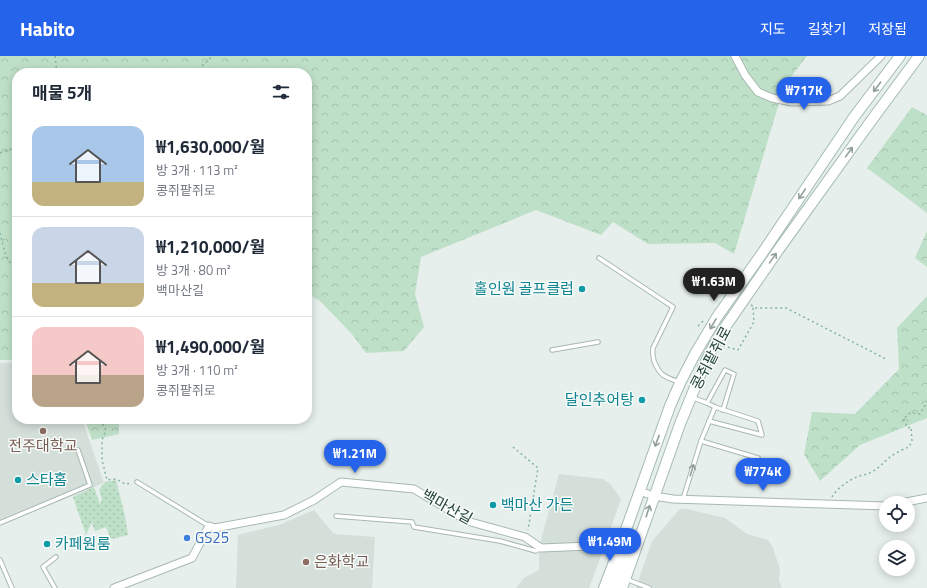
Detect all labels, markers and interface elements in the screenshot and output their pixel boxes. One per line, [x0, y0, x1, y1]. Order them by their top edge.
text: Habito [20, 14, 75, 43]
text: 지도 [760, 18, 786, 39]
text: 길찾기 [808, 18, 846, 39]
text: 저장됨 [868, 18, 907, 39]
pin: ₩717K [776, 77, 832, 111]
text: 매물 5개 [32, 80, 92, 106]
text: ₩717K [785, 80, 823, 100]
icon: filters [270, 81, 292, 103]
one-way arrow [873, 82, 881, 93]
text: ₩1,630,000/월 [156, 134, 265, 160]
icon: home [64, 142, 112, 190]
one-way arrow [845, 147, 853, 158]
text: 방 3개 · 113 m² [156, 160, 238, 180]
text: 콩쥐팥쥐로 [156, 180, 216, 200]
one-way arrow [798, 188, 806, 200]
text: ₩1,210,000/월 [156, 234, 265, 260]
icon: home [64, 243, 112, 291]
one-way arrow [769, 253, 777, 264]
text: 방 3개 · 80 m² [156, 260, 231, 280]
pin: ₩1.63M [681, 268, 747, 302]
text: ₩1.63M [692, 271, 736, 291]
place label: 홀인원 골프클럽 [474, 277, 574, 300]
text: 백마산길 [156, 280, 204, 300]
marker: 홀인원 골프클럽 [577, 284, 587, 294]
one-way arrow [708, 318, 716, 330]
street label: 콩쥐팥쥐로 [684, 322, 737, 394]
text: ₩1,490,000/월 [156, 334, 265, 360]
icon: home [64, 343, 112, 391]
text: 방 3개 · 110 m² [156, 360, 238, 380]
text: 콩쥐팥쥐로 [156, 380, 216, 400]
place label: 달인추어탕 [565, 388, 634, 411]
marker: 달인추어탕 [637, 395, 647, 405]
marker: 전주대학교 [38, 426, 48, 436]
place label: 전주대학교 [8, 434, 78, 457]
one-way arrow [653, 434, 661, 446]
pin: ₩1.21M [322, 440, 388, 474]
text: ₩1.21M [333, 443, 377, 463]
pin: ₩774K [735, 458, 791, 492]
text: ₩774K [744, 461, 782, 481]
one-way arrow [689, 464, 696, 477]
place label: 스타홈 [26, 468, 67, 491]
marker: 스타홈 [13, 475, 23, 485]
street label: 백마산길 [418, 483, 477, 530]
place label: 백마산 가든 [501, 493, 574, 516]
map controls [879, 496, 915, 576]
button: locate [879, 496, 915, 532]
marker: 백마산 가든 [488, 500, 498, 510]
one-way arrow [645, 506, 653, 518]
place label: GS25 [195, 526, 229, 549]
pin: ₩1.49M [577, 528, 643, 562]
text: ₩1.49M [588, 531, 632, 551]
place label: 카페원룸 [55, 532, 110, 555]
marker: GS25 [182, 533, 192, 543]
marker: 카페원룸 [42, 539, 52, 549]
button: layers [879, 540, 915, 576]
place label: 은화학교 [314, 550, 369, 573]
marker: 은화학교 [301, 557, 311, 567]

